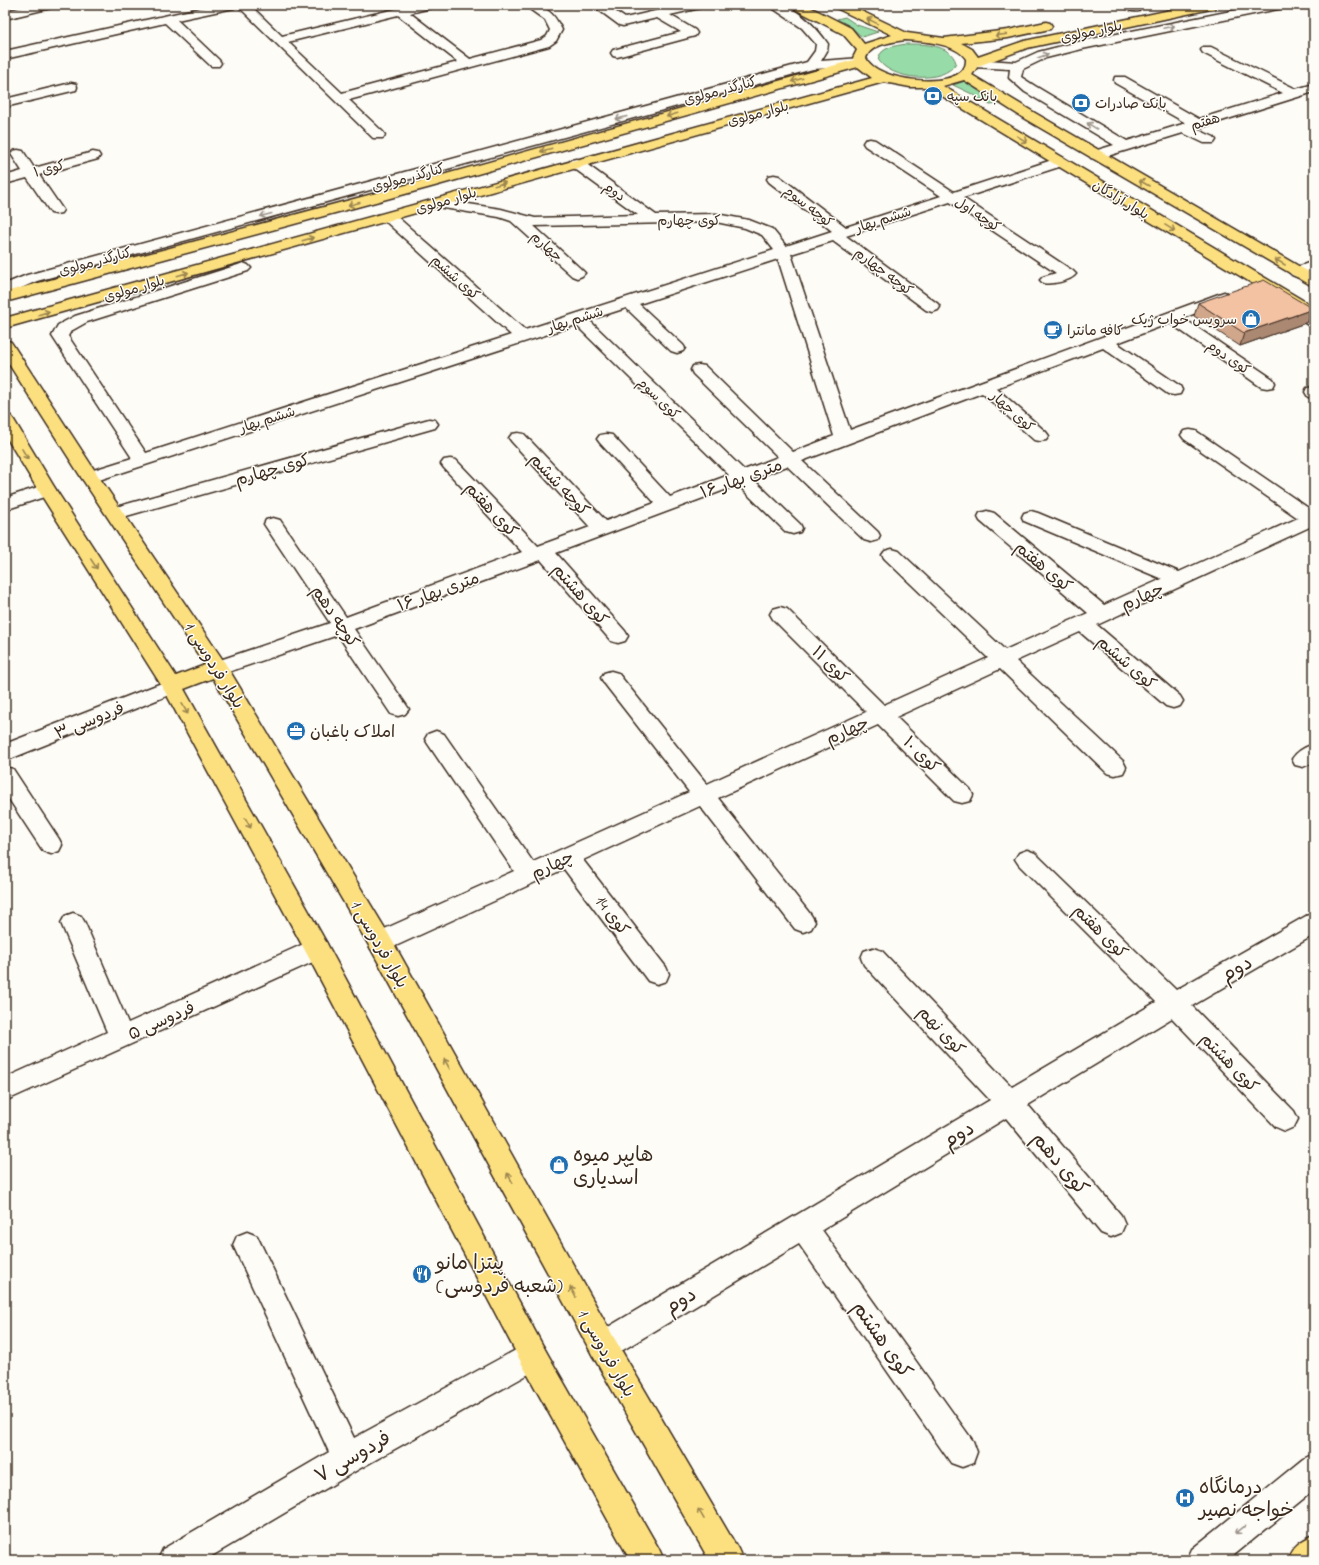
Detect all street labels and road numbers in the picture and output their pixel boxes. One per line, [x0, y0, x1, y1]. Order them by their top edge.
street label: بلوار مولوی [1059, 16, 1124, 49]
street label: کنارگذر مولوی [682, 72, 759, 111]
street label: بلوار مولوی [725, 96, 791, 133]
street label: هفتم [1188, 108, 1223, 137]
street label: کوی ۱ [31, 155, 67, 184]
street label: کنارگذر مولوی [370, 159, 447, 198]
street label: بلوار آزادگان [1088, 175, 1153, 225]
street label: دوم [599, 177, 629, 207]
street label: کوچه سوم [779, 181, 838, 233]
street label: بلوار مولوی [413, 183, 479, 220]
street label: کوچه اول [950, 192, 1004, 238]
street label: ششم بهار [852, 202, 914, 240]
street label: کوی چهارم [657, 211, 721, 232]
street label: چهارم [525, 227, 567, 267]
street label: کنارگذر مولوی [57, 243, 134, 282]
street label: کوچه چهارم [849, 243, 917, 301]
street label: کوی ششم [426, 250, 484, 306]
street label: بلوار مولوی [101, 271, 167, 308]
street label: ششم بهار [544, 302, 606, 340]
street label: کوی دوم [1202, 336, 1254, 381]
street label: کوی سوم [632, 373, 684, 425]
street label: کوی چهار [984, 386, 1039, 438]
street label: ششم بهار [236, 402, 298, 440]
street label: کوی چهارم [232, 448, 313, 493]
street label: کوچه ششم [523, 448, 595, 522]
street label: ۱۶ متری بهار [697, 453, 786, 506]
street label: کوی هفتم [458, 476, 523, 544]
street label: کوی هفتم [1009, 536, 1077, 599]
street label: کوی هشتم [546, 558, 614, 632]
street label: ۱۶ متری بهار [394, 566, 483, 619]
street label: چهارم [1117, 577, 1168, 618]
street label: کوچه دهم [305, 580, 365, 653]
street label: بلوار فردوسی 1 [177, 618, 250, 714]
street label: کوی ششم [1091, 630, 1161, 696]
street label: کوی ۱۱ [805, 640, 855, 690]
street label: فردوسی ۳ [51, 696, 128, 747]
street label: چهارم [822, 711, 873, 752]
street label: کوی ۱۰ [897, 731, 945, 779]
street label: چهارم [527, 845, 578, 886]
street label: کوی 14 [588, 891, 635, 941]
street label: بلوار فردوسی 1 [343, 896, 414, 993]
street label: کوی هفتم [1067, 899, 1133, 965]
street label: دوم [1216, 949, 1259, 991]
street label: فردوسی ۵ [124, 995, 199, 1047]
street label: کوی نهم [911, 1001, 970, 1061]
street label: کوی هشتم [1194, 1027, 1264, 1099]
street label: دوم [938, 1115, 981, 1157]
street label: کوی دهم [1024, 1126, 1094, 1203]
street label: دوم [660, 1281, 703, 1323]
street label: کوی هشتم [844, 1296, 918, 1385]
street label: بلوار فردوسی 1 [570, 1305, 641, 1402]
street label: فردوسی ۷ [310, 1425, 397, 1492]

